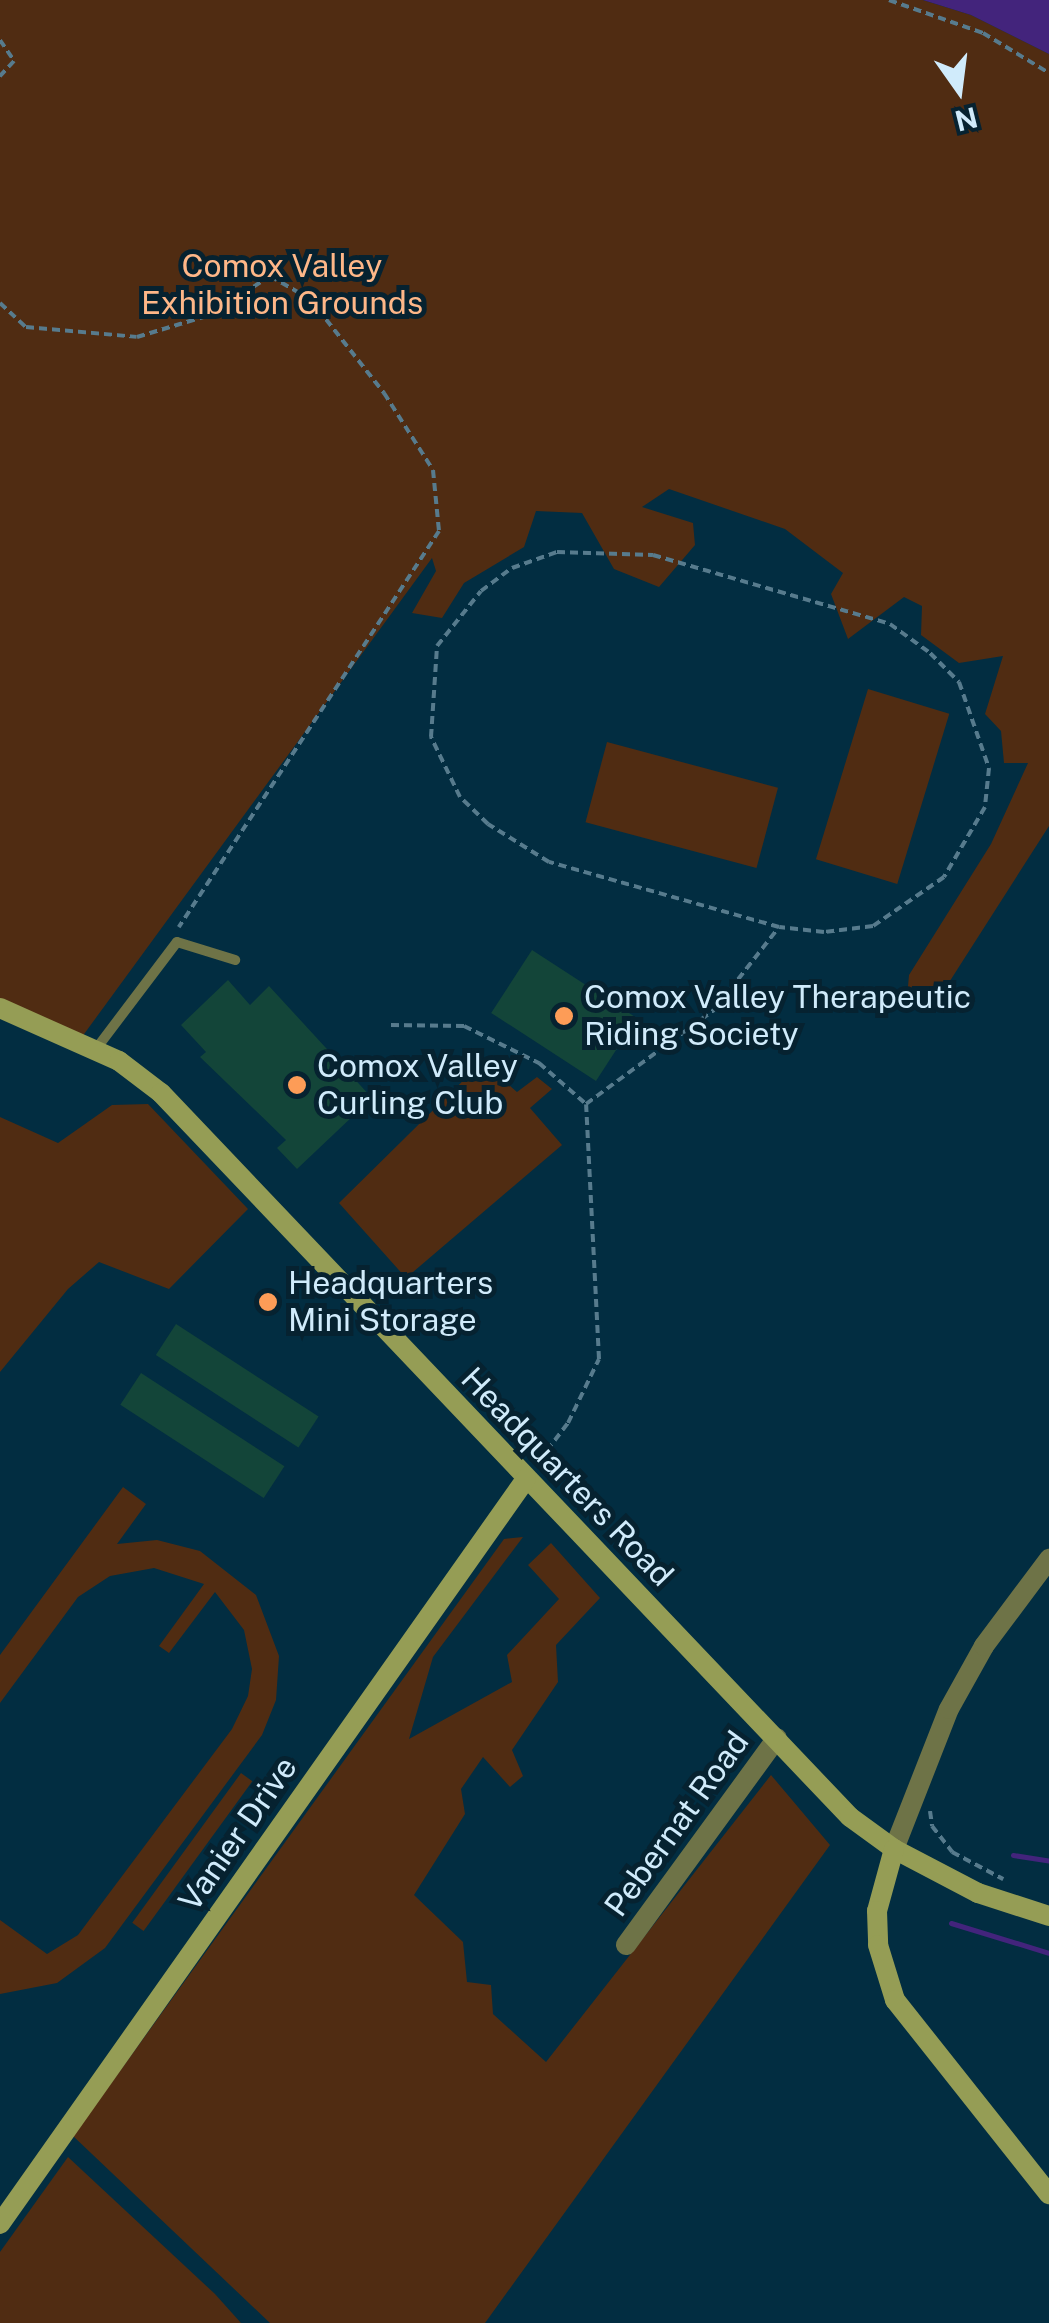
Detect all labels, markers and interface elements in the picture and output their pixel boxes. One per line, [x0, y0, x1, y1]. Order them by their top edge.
north arrow [909, 40, 1009, 140]
text: N [952, 101, 981, 138]
park label: Comox Valley Exhibition Grounds [141, 248, 423, 323]
place label: Comox Valley Therapeutic Riding Society [584, 979, 972, 1054]
marker: Comox Valley Therapeutic Riding Society [553, 1005, 575, 1027]
place label: Comox Valley Curling Club [317, 1048, 519, 1123]
marker: Comox Valley Curling Club [286, 1074, 308, 1096]
place label: Headquarters Mini Storage [288, 1265, 493, 1340]
marker: Headquarters Mini Storage [257, 1291, 279, 1313]
street label: Headquarters Road [453, 1360, 681, 1594]
street label: Pebernat Road [597, 1724, 757, 1924]
street label: Vanier Drive [171, 1750, 305, 1918]

